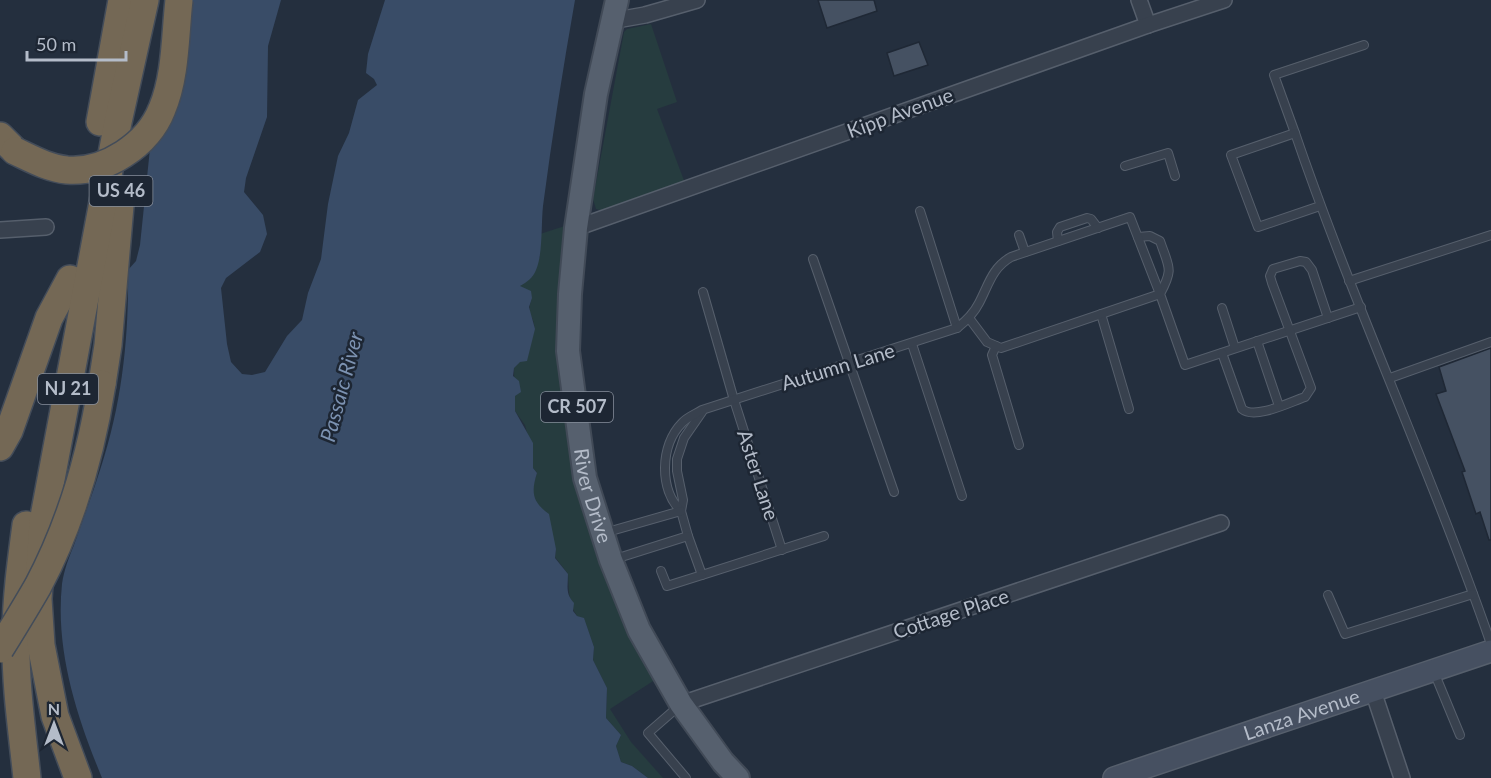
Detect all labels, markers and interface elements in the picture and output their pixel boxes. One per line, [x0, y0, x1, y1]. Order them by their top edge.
scale bar [27, 24, 126, 62]
text: 50 m [36, 33, 76, 55]
street label: Kipp Avenue [843, 82, 956, 142]
road number: US 46 [90, 176, 152, 206]
water label: Passaic River [314, 328, 367, 444]
street label: Autumn Lane [778, 337, 897, 395]
road number: NJ 21 [38, 374, 98, 404]
road number: CR 507 [541, 392, 613, 422]
street label: Aster Lane [733, 426, 785, 523]
street label: River Drive [570, 447, 618, 546]
street label: Cottage Place [890, 583, 1012, 643]
street label: Lanza Avenue [1240, 683, 1363, 745]
north arrow [24, 694, 84, 754]
text: N [48, 699, 60, 718]

